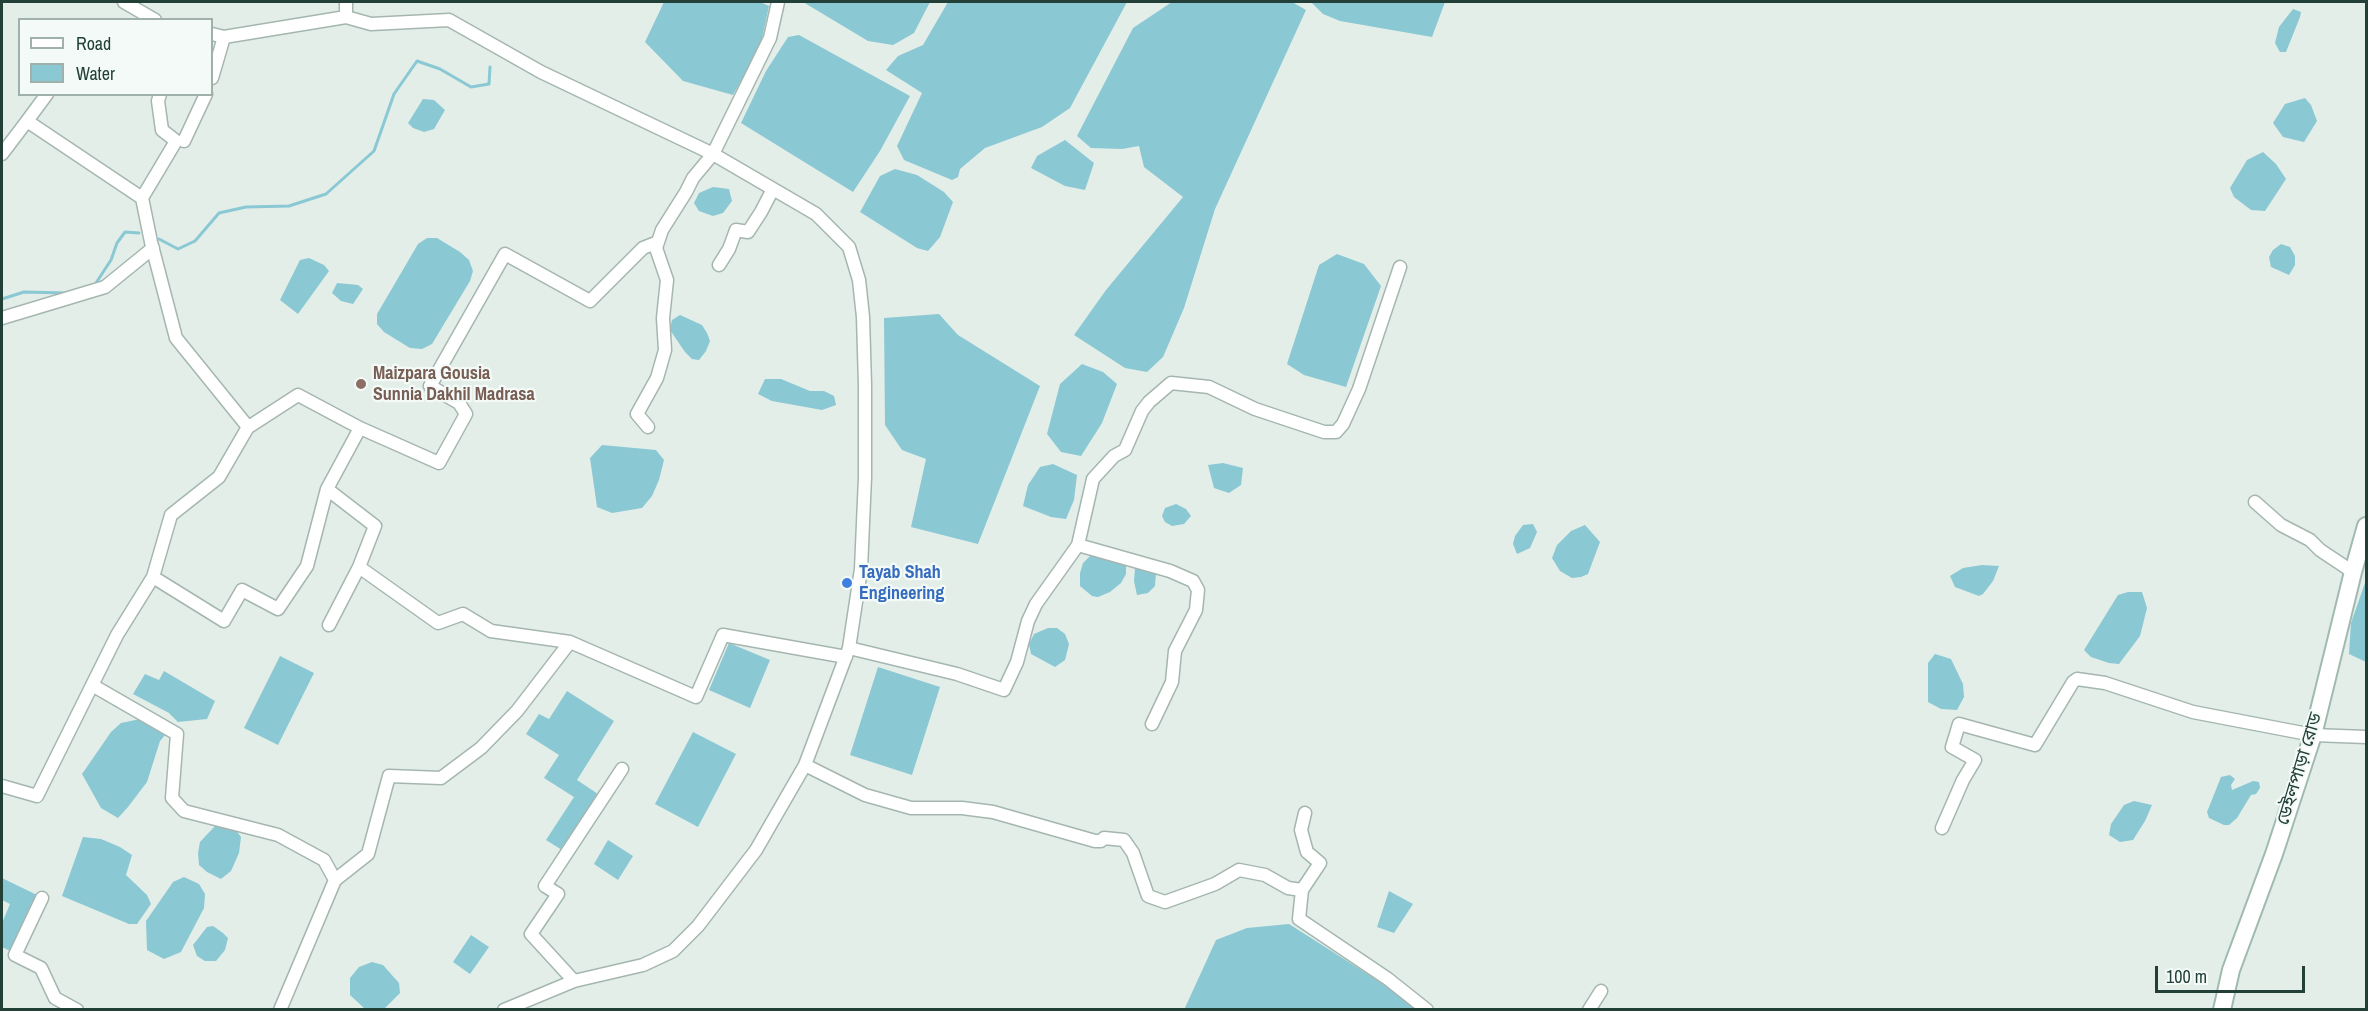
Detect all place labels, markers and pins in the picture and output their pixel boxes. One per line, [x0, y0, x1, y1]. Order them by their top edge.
place label: Maizpara Gousia Sunnia Dakhil Madrasa [373, 363, 535, 406]
marker: Maizpara Gousia Sunnia Dakhil Madrasa [354, 377, 368, 391]
place label: Tayab Shah Engineering [859, 562, 944, 604]
marker: Tayab Shah Engineering [840, 576, 854, 590]

